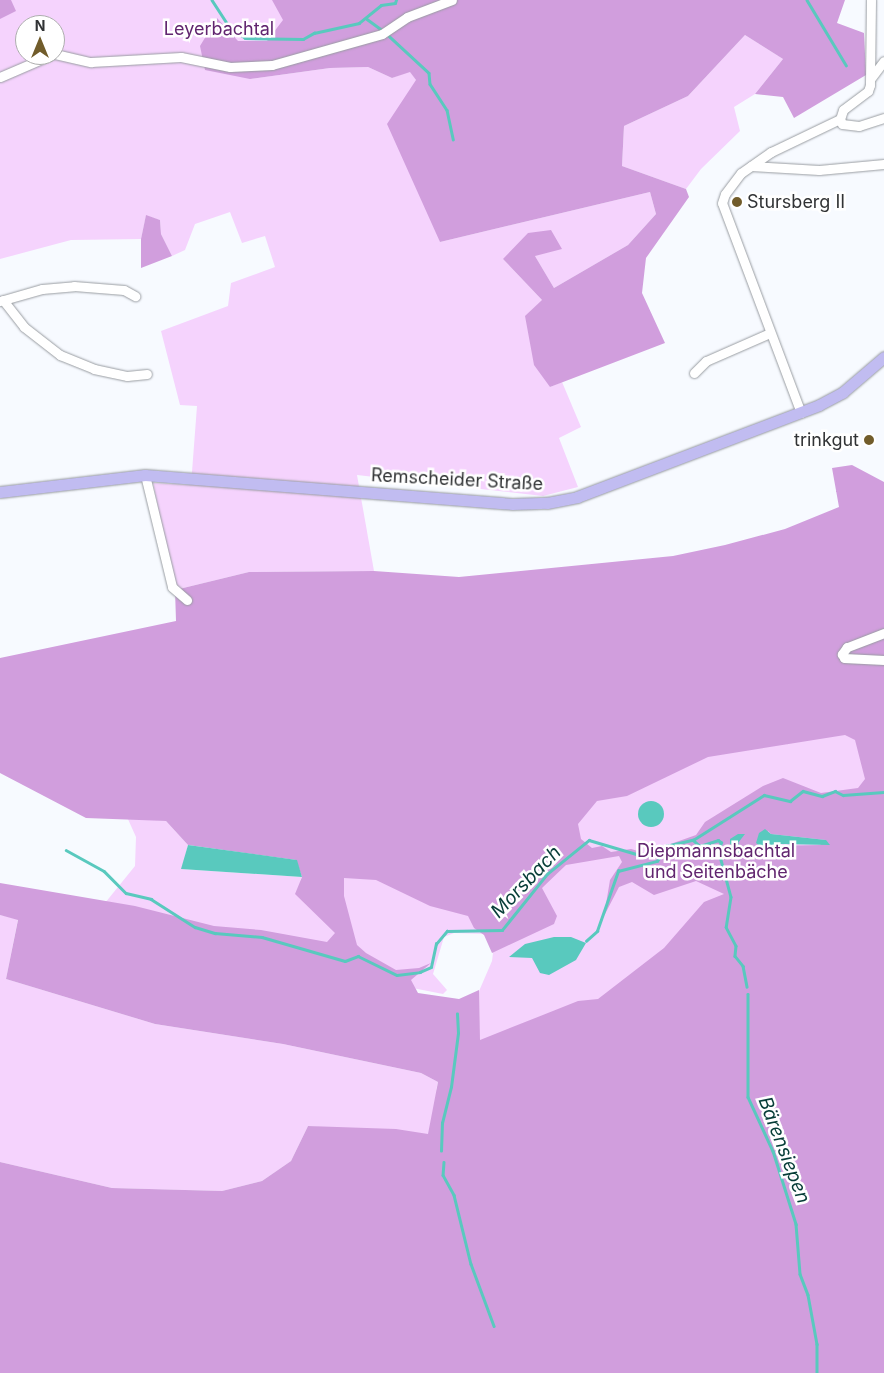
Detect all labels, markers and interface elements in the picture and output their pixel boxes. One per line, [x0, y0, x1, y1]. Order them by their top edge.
north arrow [15, 15, 65, 65]
text: N [35, 17, 45, 34]
park label: Leyerbachtal [164, 18, 274, 40]
place label: Stursberg II [747, 191, 845, 213]
marker: Stursberg II [731, 196, 743, 208]
place label: trinkgut [794, 429, 859, 451]
marker: trinkgut [863, 434, 875, 446]
street label: Remscheider Straße [370, 465, 544, 495]
water label: Morsbach [486, 841, 566, 923]
park label: Diepmannsbachtal und Seitenbäche [637, 841, 795, 884]
water label: Bärensiepen [753, 1093, 815, 1207]

